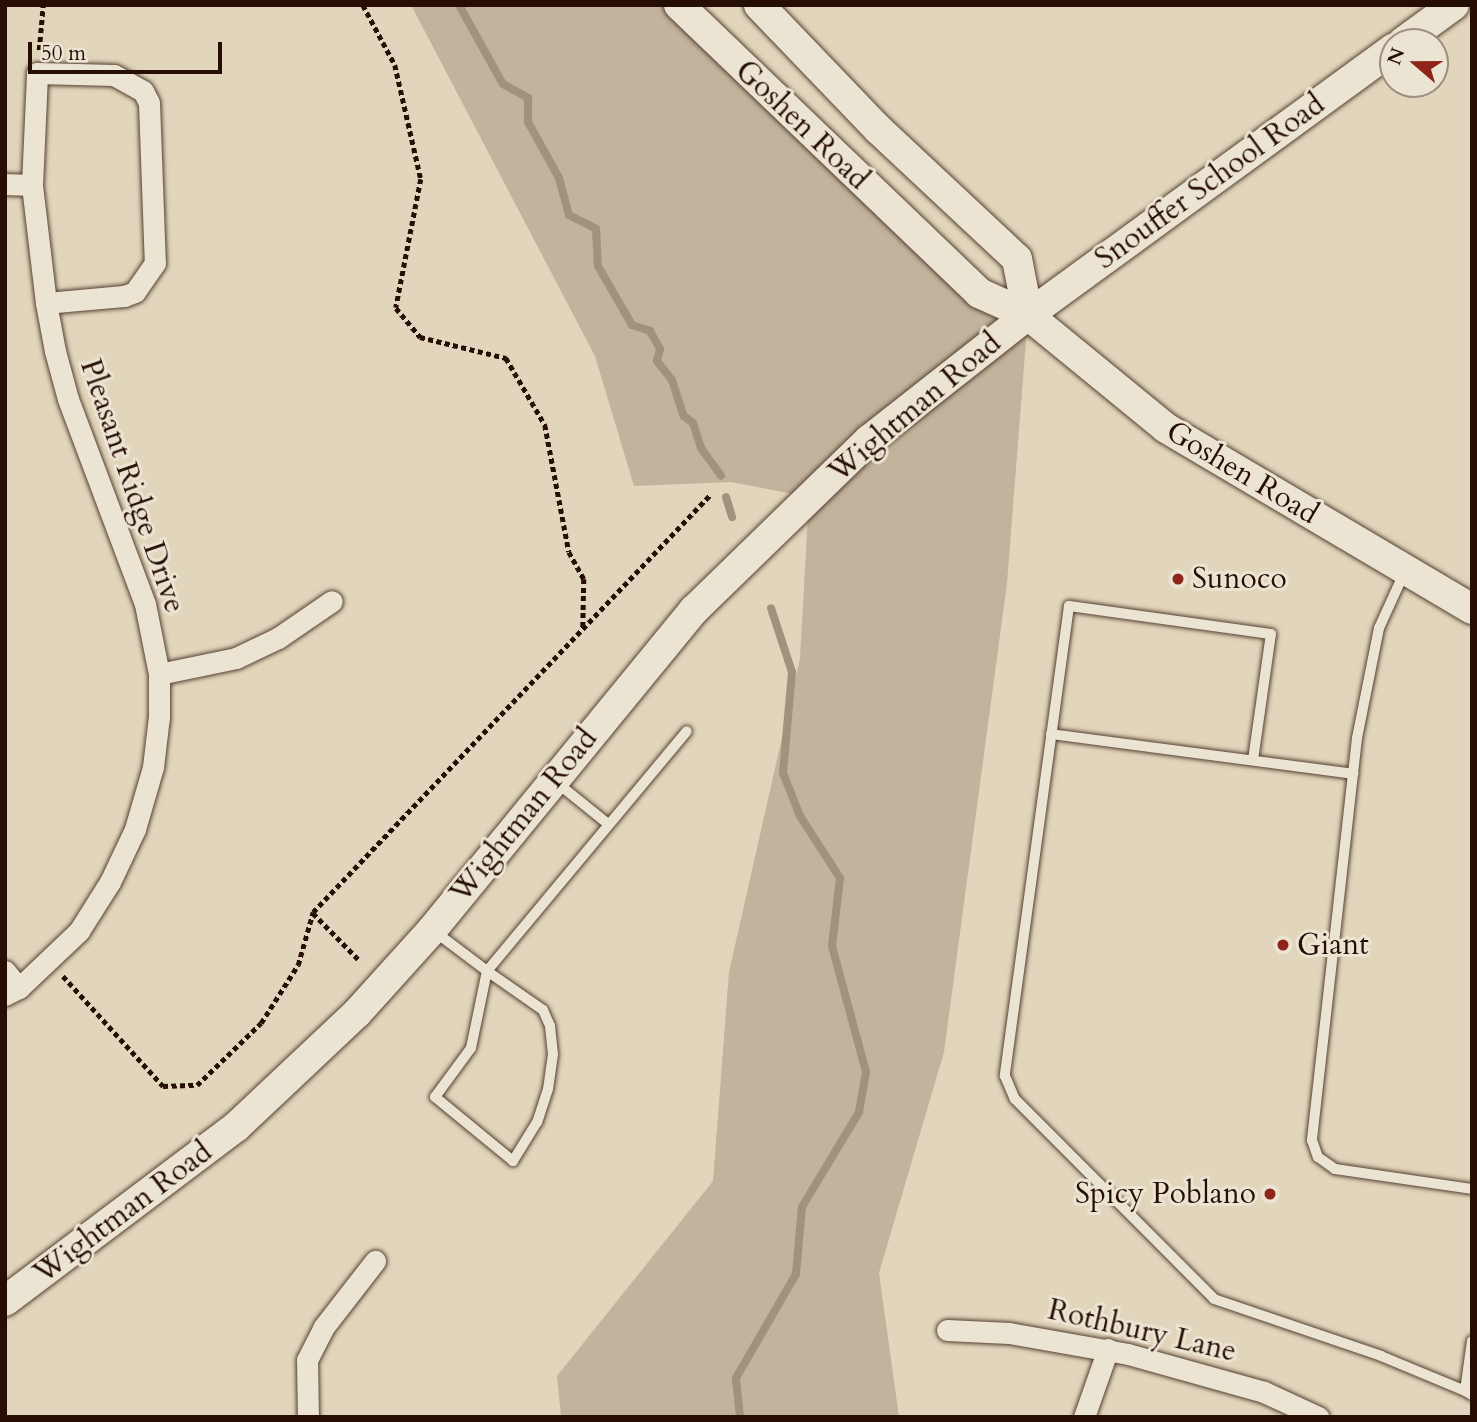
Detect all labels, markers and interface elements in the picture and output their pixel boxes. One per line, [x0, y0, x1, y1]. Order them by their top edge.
scale bar [32, 28, 226, 72]
north arrow [1379, 28, 1449, 98]
text: 50 m [41, 39, 86, 68]
text: N [1381, 44, 1411, 69]
street label: Goshen Road [728, 53, 876, 197]
street label: Snouffer School Road [1088, 87, 1332, 277]
street label: Wightman Road [822, 326, 1008, 490]
street label: Pleasant Ridge Drive [72, 354, 192, 618]
street label: Goshen Road [1159, 414, 1325, 532]
place label: Sunoco [1192, 561, 1287, 597]
marker: Sunoco [1170, 571, 1186, 587]
street label: Wightman Road [443, 722, 605, 910]
place label: Giant [1297, 927, 1369, 963]
marker: Giant [1275, 937, 1291, 953]
street label: Wightman Road [27, 1134, 219, 1292]
place label: Spicy Poblano [1075, 1176, 1256, 1212]
marker: Spicy Poblano [1262, 1186, 1278, 1202]
street label: Rothbury Lane [1044, 1292, 1240, 1370]

